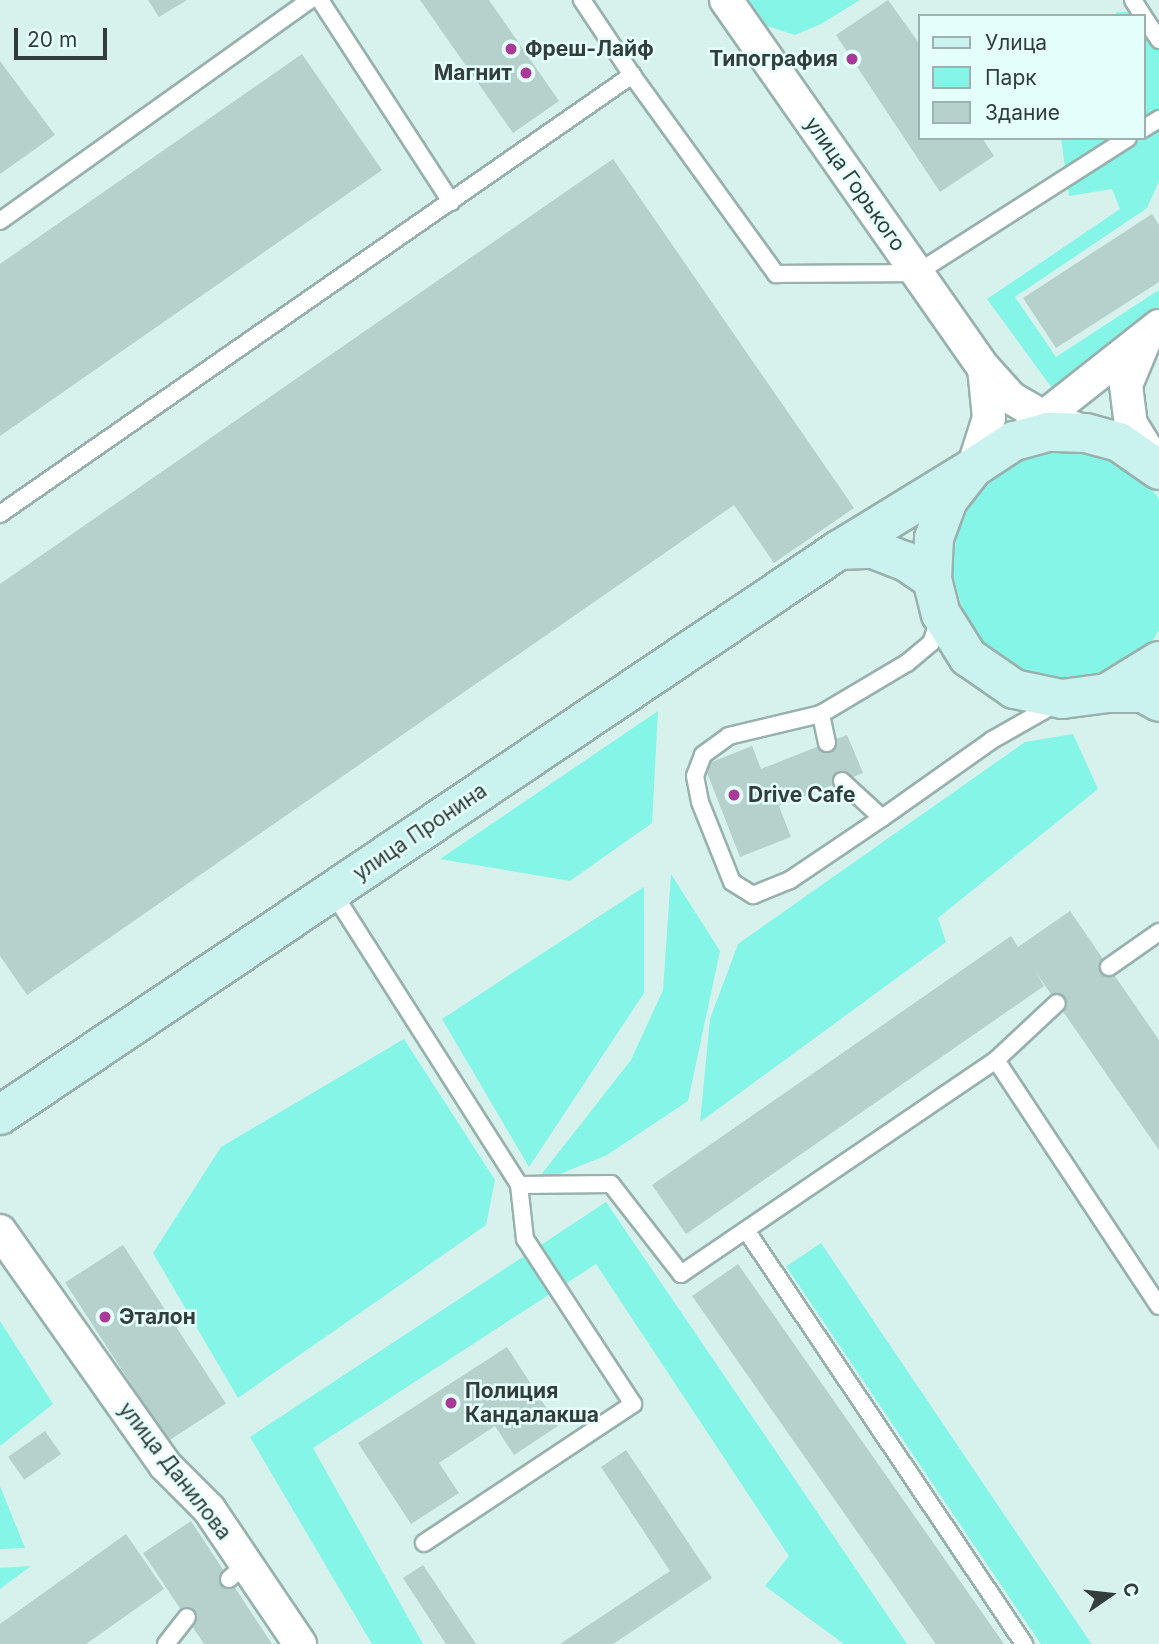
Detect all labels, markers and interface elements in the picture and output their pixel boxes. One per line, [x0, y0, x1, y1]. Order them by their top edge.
scale bar [18, 14, 110, 58]
legend [918, 14, 1145, 140]
text: 20 m [27, 27, 77, 52]
text: Улица [985, 30, 1047, 55]
place label: Фреш-Лайф [525, 36, 654, 62]
marker: Фреш-Лайф [503, 41, 519, 57]
place label: Типография [709, 46, 838, 72]
marker: Типография [844, 51, 860, 67]
place label: Магнит [434, 60, 512, 86]
marker: Магнит [518, 65, 534, 81]
text: Парк [985, 65, 1037, 90]
text: Здание [985, 100, 1060, 125]
street label: улица Горького [799, 112, 911, 256]
street label: улица Пронина [348, 778, 492, 886]
place label: Drive Cafe [748, 782, 855, 808]
marker: Drive Cafe [726, 787, 742, 803]
place label: Эталон [119, 1304, 196, 1330]
marker: Эталон [97, 1309, 113, 1325]
place label: Полиция Кандалакша [465, 1378, 599, 1428]
marker: Полиция Кандалакша [443, 1395, 459, 1411]
street label: улица Данилова [113, 1397, 237, 1545]
north arrow [1075, 1560, 1145, 1630]
text: С [1118, 1580, 1144, 1599]

